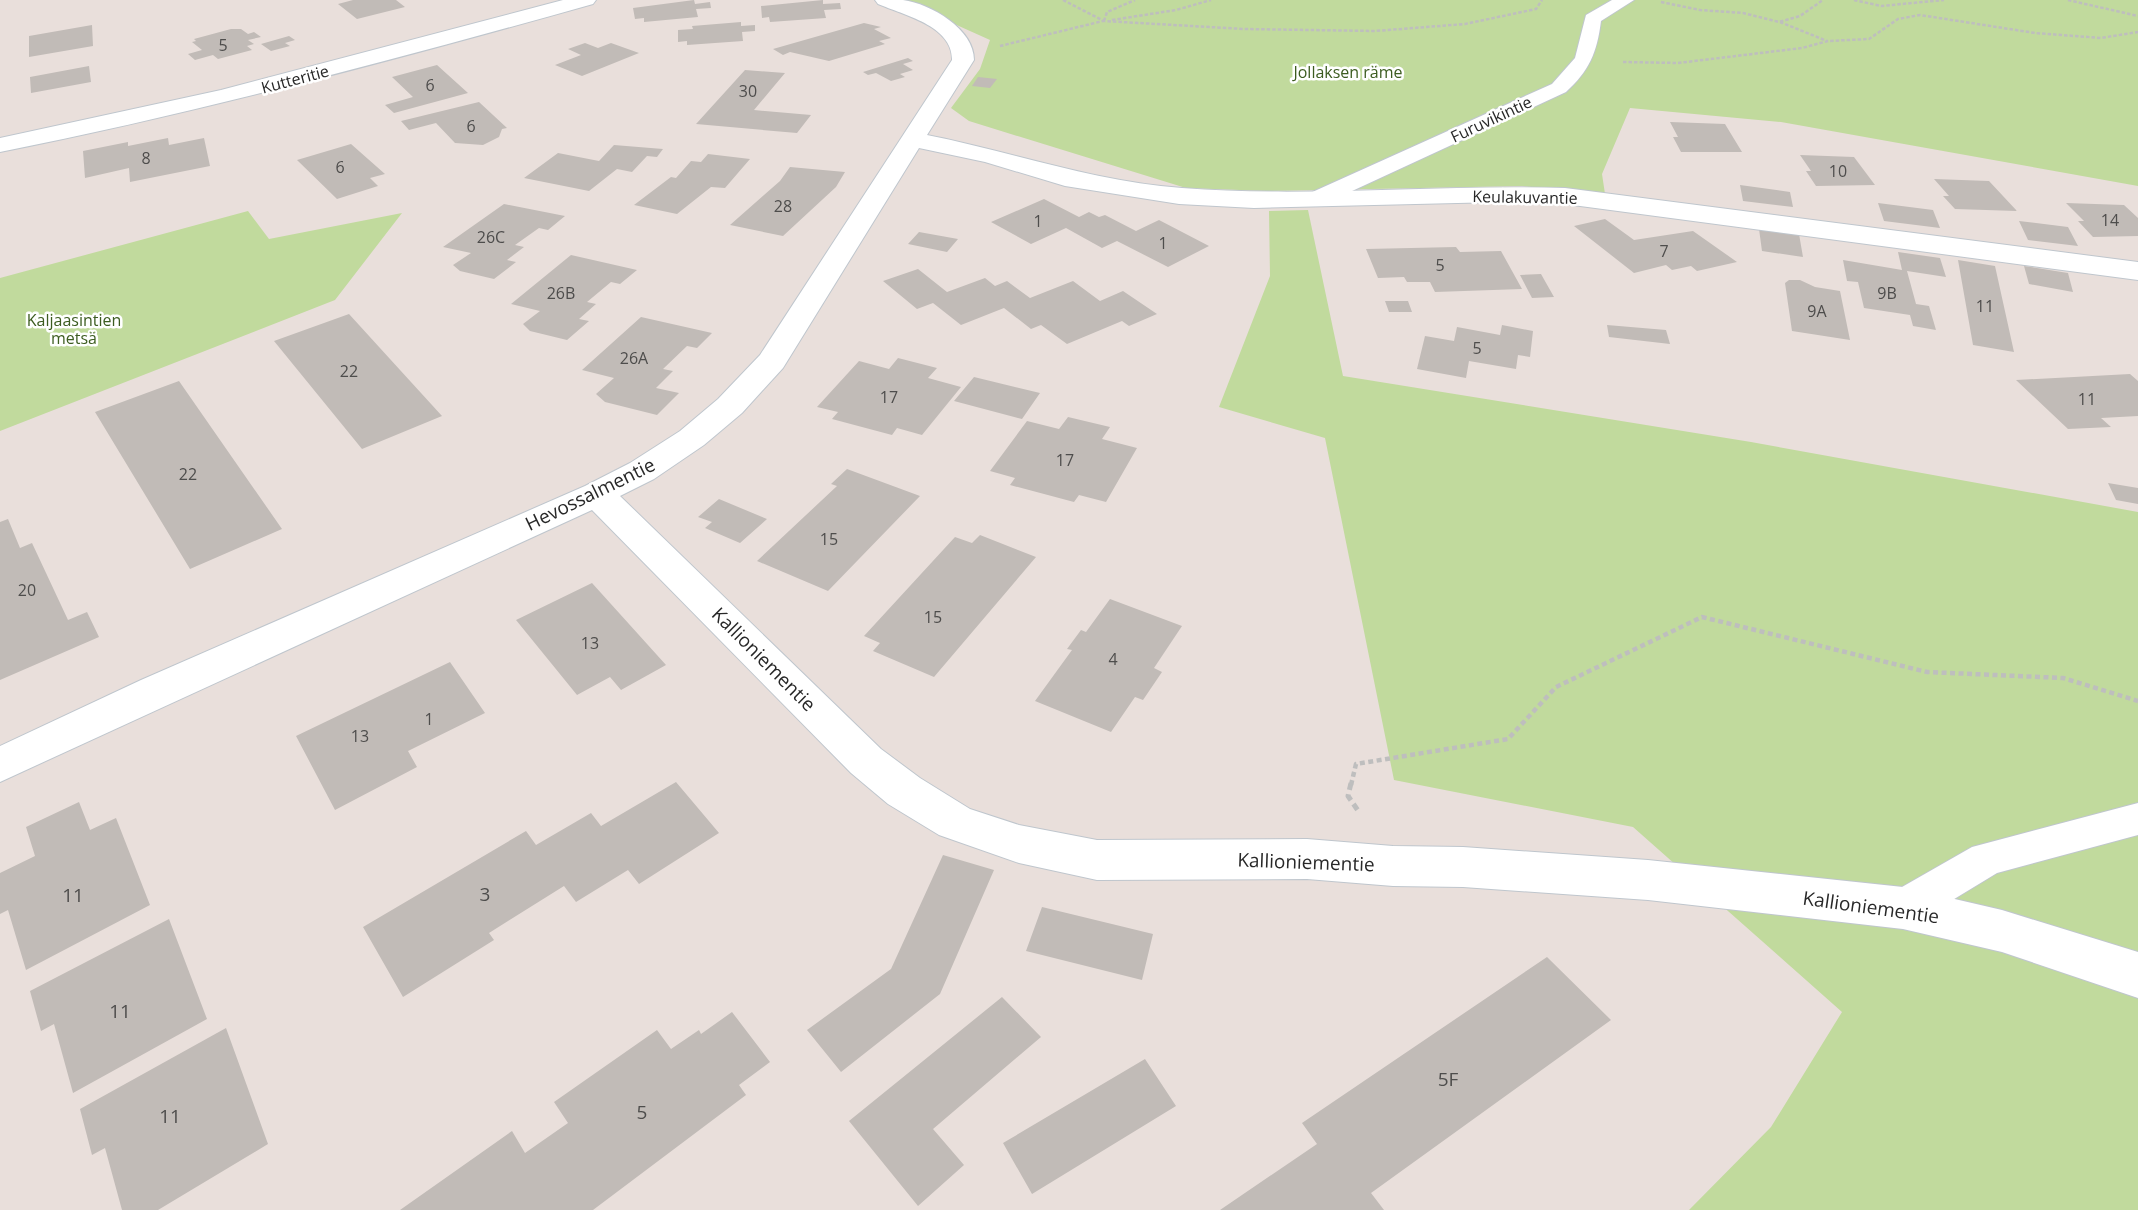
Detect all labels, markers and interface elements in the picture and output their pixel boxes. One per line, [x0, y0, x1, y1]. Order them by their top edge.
house number: 5 [218, 34, 228, 56]
street label: Kutteritie [259, 59, 331, 99]
park label: Jollaksen räme [1291, 61, 1403, 83]
house number: 6 [425, 74, 435, 96]
house number: 30 [739, 80, 757, 102]
street label: Furuvikintie [1447, 91, 1535, 147]
house number: 6 [466, 115, 476, 137]
house number: 8 [141, 147, 151, 169]
house number: 6 [335, 156, 345, 178]
house number: 10 [1829, 160, 1847, 182]
street label: Keulakuvantie [1472, 185, 1578, 209]
house number: 28 [774, 195, 792, 217]
house number: 14 [2101, 209, 2119, 231]
house number: 1 [1033, 210, 1043, 232]
house number: 26C [477, 226, 505, 248]
house number: 1 [1158, 232, 1168, 254]
house number: 7 [1659, 240, 1669, 262]
house number: 5 [1435, 254, 1445, 276]
house number: 26B [547, 282, 575, 304]
house number: 9B [1877, 282, 1897, 304]
house number: 11 [1976, 295, 1994, 317]
house number: 9A [1807, 300, 1828, 322]
park label: Kaljaasintien metsä [27, 309, 121, 349]
house number: 5 [1472, 337, 1482, 359]
house number: 26A [620, 347, 649, 369]
house number: 22 [340, 360, 358, 382]
house number: 17 [880, 386, 898, 408]
house number: 11 [2078, 388, 2096, 410]
house number: 17 [1056, 449, 1074, 471]
street label: Hevossalmentie [521, 451, 659, 537]
house number: 22 [179, 463, 197, 485]
house number: 15 [820, 528, 838, 550]
house number: 20 [18, 579, 36, 601]
street label: Kallioniementie [706, 601, 822, 717]
house number: 15 [924, 606, 942, 628]
house number: 13 [581, 632, 599, 654]
house number: 4 [1108, 648, 1118, 670]
house number: 1 [424, 708, 434, 730]
house number: 13 [351, 725, 369, 747]
street label: Kallioniementie [1237, 847, 1375, 877]
house number: 3 [480, 881, 490, 907]
house number: 11 [62, 882, 84, 908]
street label: Kallioniementie [1801, 885, 1941, 929]
house number: 11 [109, 998, 131, 1024]
house number: 5F [1438, 1066, 1459, 1092]
house number: 5 [637, 1099, 647, 1125]
house number: 11 [159, 1103, 181, 1129]

